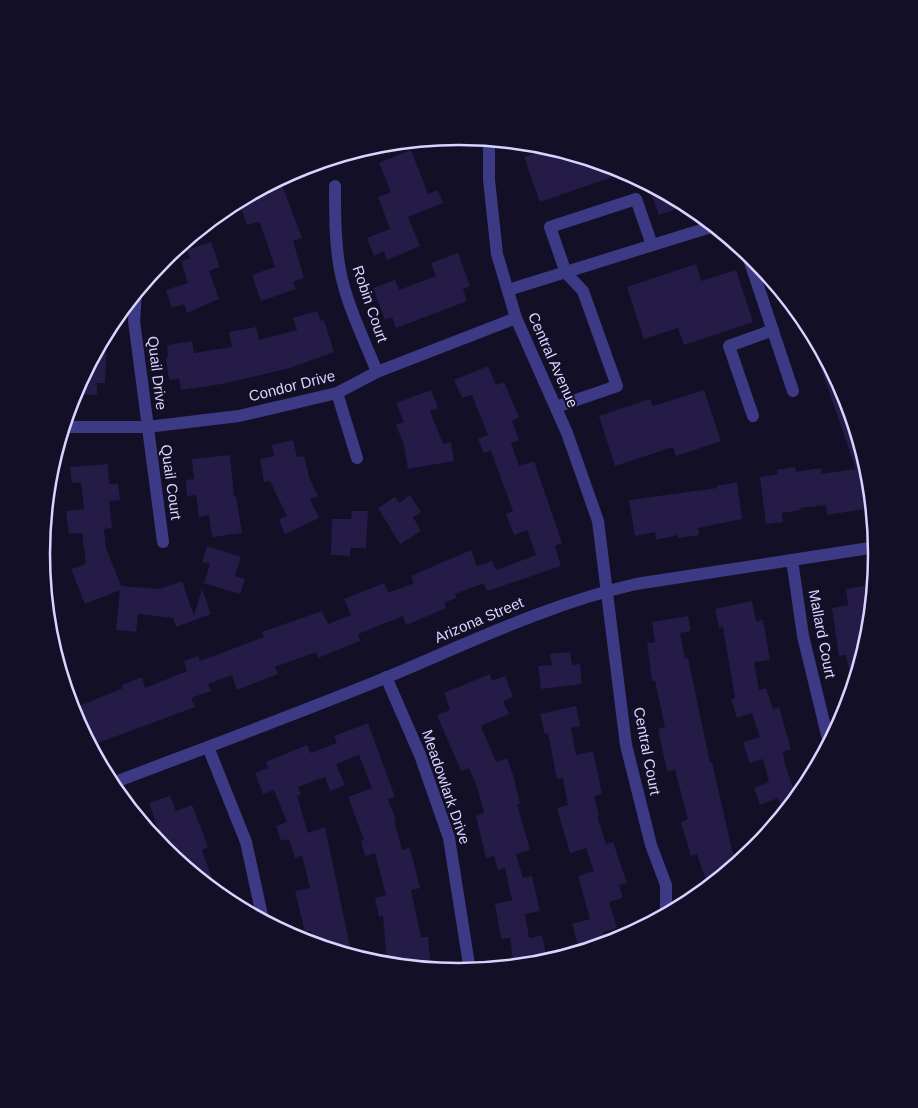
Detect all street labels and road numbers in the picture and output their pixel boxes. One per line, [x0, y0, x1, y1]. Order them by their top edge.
street label: Robin Court [349, 263, 392, 345]
street label: Central Avenue [525, 310, 582, 410]
street label: Quail Drive [145, 335, 170, 411]
street label: Condor Drive [247, 367, 337, 404]
street label: Quail Court [158, 443, 185, 521]
street label: Mallard Court [806, 588, 840, 681]
street label: Arizona Street [432, 593, 527, 646]
street label: Central Court [631, 706, 665, 797]
street label: Meadowlark Drive [419, 727, 474, 846]

